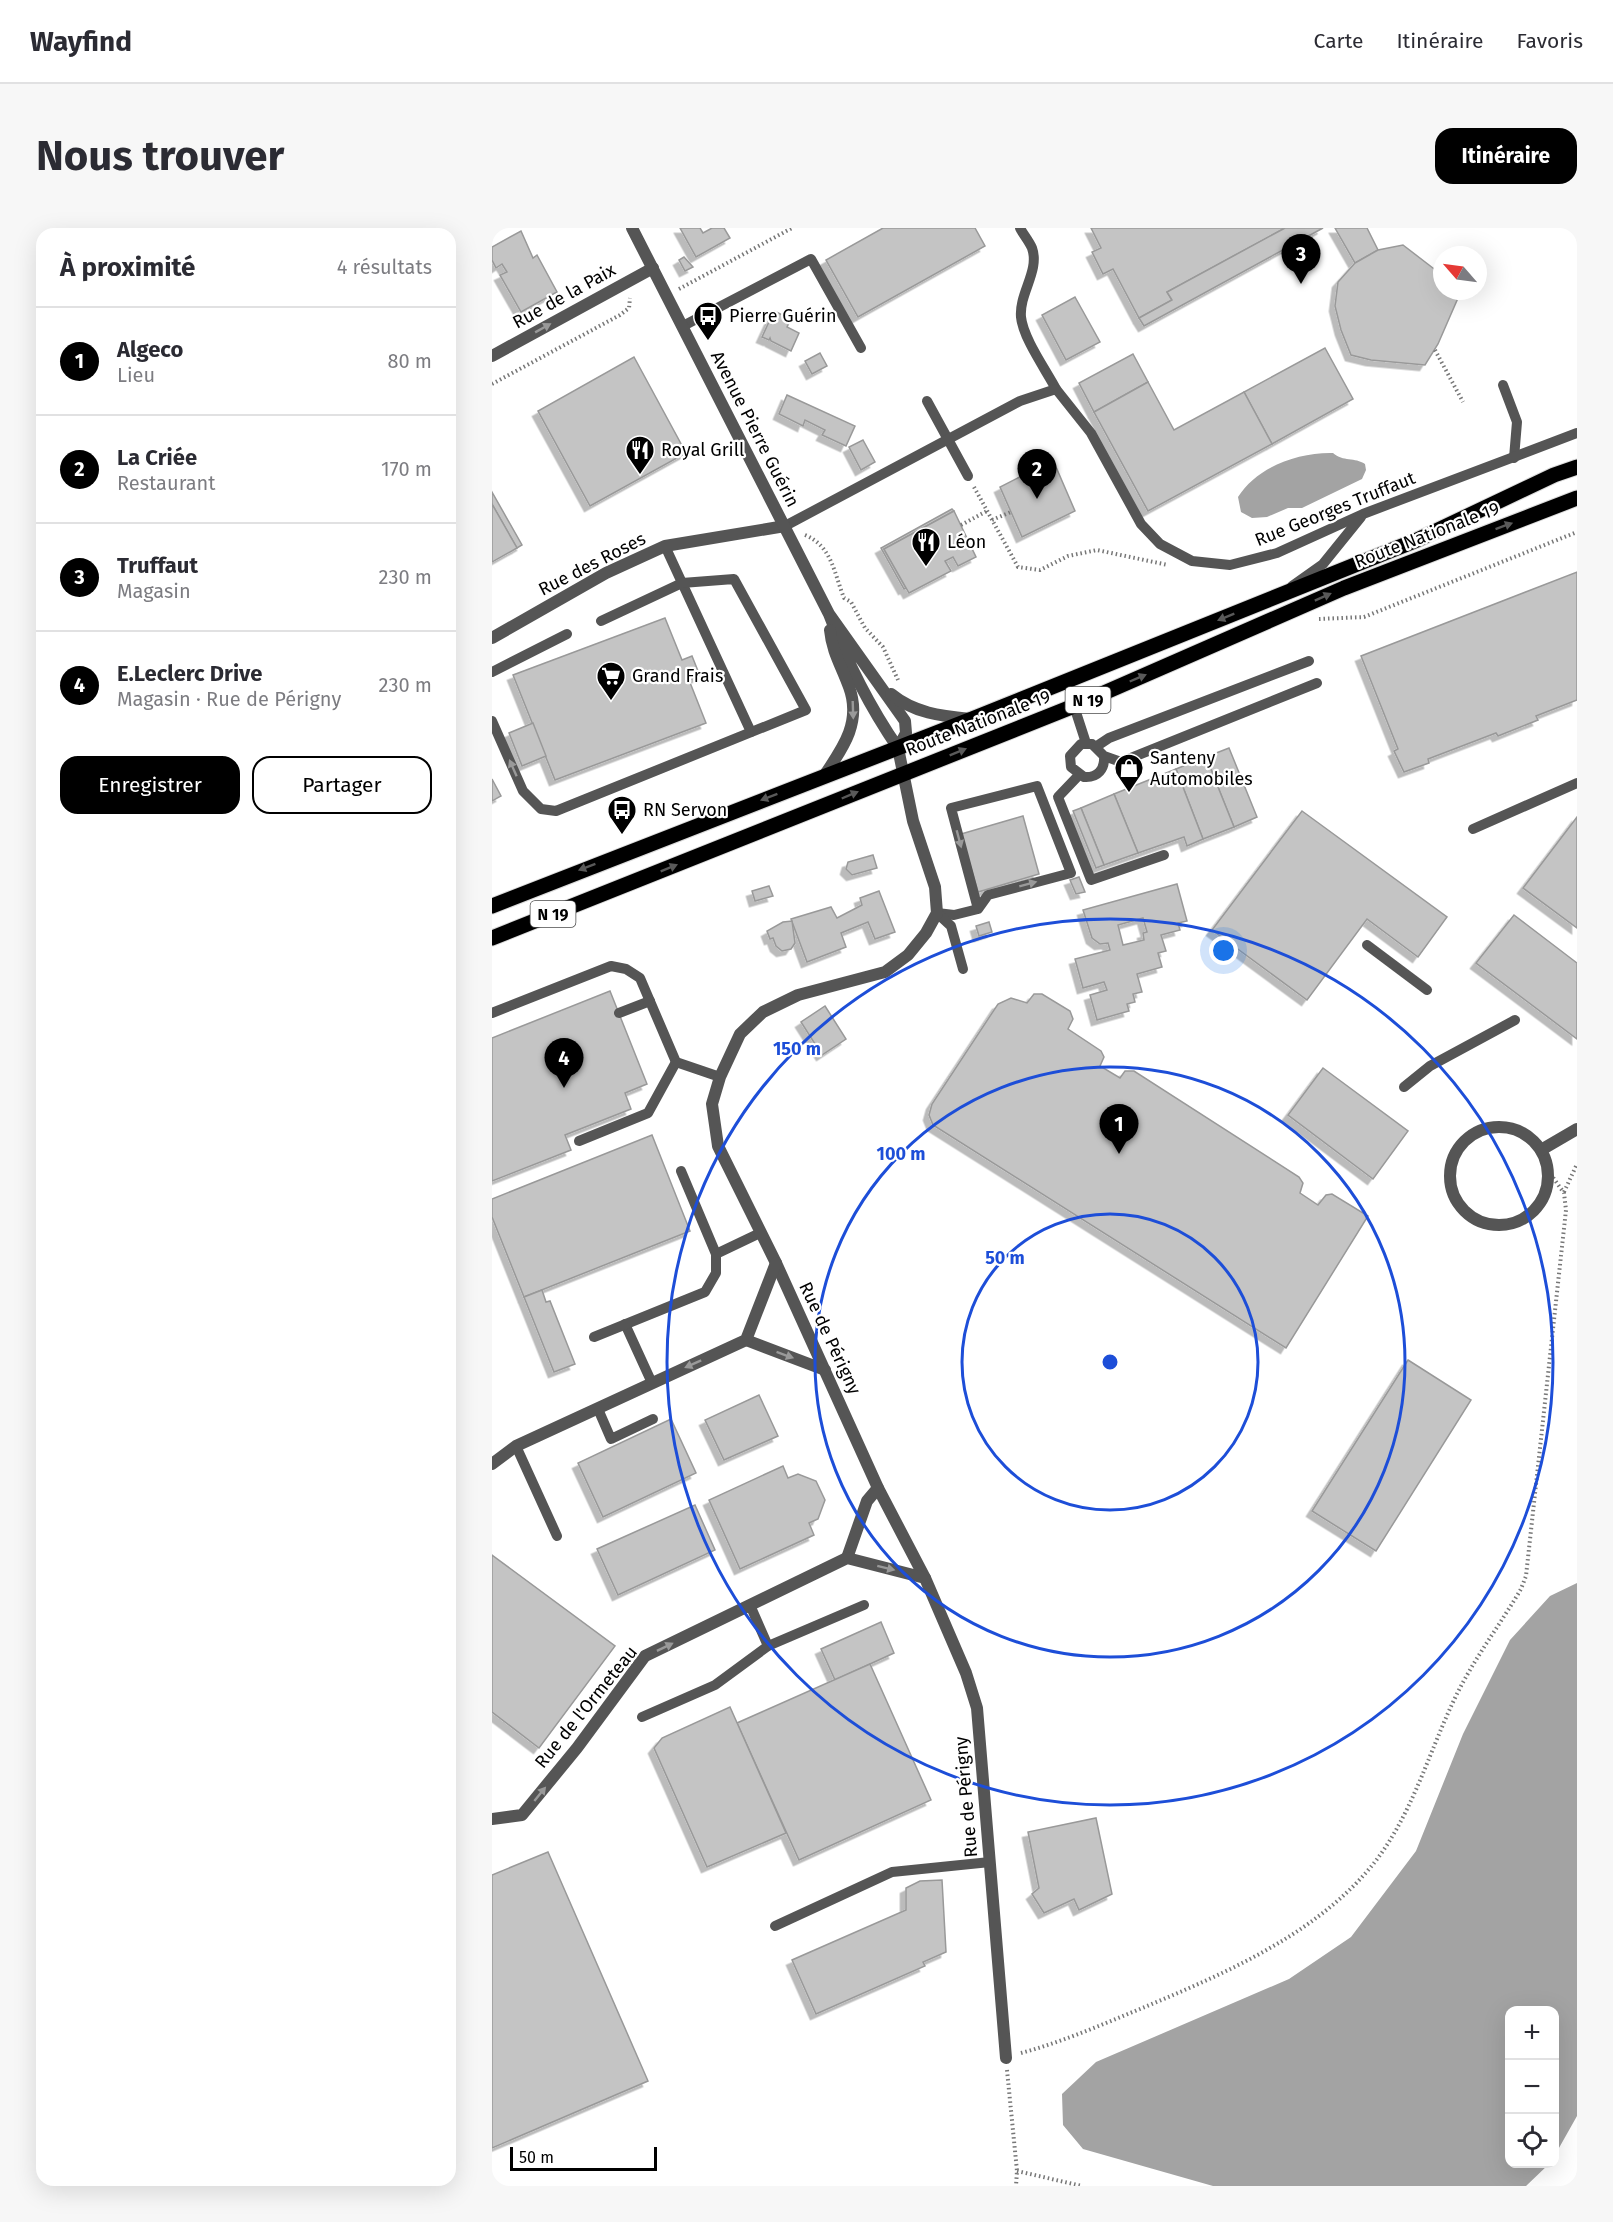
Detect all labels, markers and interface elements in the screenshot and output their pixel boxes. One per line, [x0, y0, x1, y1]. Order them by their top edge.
text: Wayfind [30, 25, 132, 58]
text: Carte [1314, 28, 1363, 54]
text: Itinéraire [1396, 28, 1483, 54]
text: Favoris [1516, 28, 1583, 54]
button: Itinéraire [1435, 128, 1577, 184]
text: Nous trouver [36, 131, 284, 181]
pin: 3 [1282, 235, 1320, 284]
north arrow [1433, 246, 1487, 300]
text: À proximité [60, 252, 195, 283]
text: 4 résultats [337, 255, 432, 279]
street label: Rue de la Paix [509, 259, 619, 333]
bus stop icon: Pierre Guérin [692, 300, 724, 342]
place label: Pierre Guérin [729, 305, 837, 327]
one-way arrow [535, 323, 552, 333]
text: Algeco [117, 336, 183, 363]
street label: Avenue Pierre Guérin [706, 347, 804, 511]
text: 1 [75, 349, 84, 373]
text: 80 m [387, 349, 432, 373]
text: Lieu [117, 363, 155, 387]
restaurant icon: Royal Grill [624, 434, 656, 476]
place label: Royal Grill [661, 439, 744, 461]
text: La Criée [117, 444, 197, 471]
pin: 2 [1018, 450, 1056, 499]
text: 2 [74, 457, 85, 481]
text: 170 m [381, 457, 432, 481]
street label: Rue Georges Truffaut [1252, 467, 1419, 551]
text: Restaurant [117, 471, 215, 495]
street label: Route Nationale 19 [1351, 497, 1503, 573]
one-way arrow [1496, 520, 1514, 530]
restaurant icon: Léon [910, 526, 942, 568]
street label: Rue des Roses [535, 528, 649, 600]
place label: Léon [947, 531, 986, 553]
text: Truffaut [117, 552, 198, 579]
text: 3 [74, 565, 85, 589]
text: 230 m [379, 565, 432, 589]
text: Magasin [117, 579, 191, 603]
one-way arrow [1314, 592, 1332, 601]
one-way arrow [1216, 612, 1234, 622]
text: E.Leclerc Drive [117, 660, 262, 687]
supermarket icon: Grand Frais [595, 660, 627, 702]
place label: Grand Frais [632, 665, 723, 687]
text: 4 [74, 673, 85, 697]
text: 230 m [379, 673, 432, 697]
one-way arrow [1130, 674, 1147, 683]
street label: Route Nationale 19 [902, 685, 1054, 761]
text: Magasin · Rue de Périgny [117, 687, 341, 711]
road number: N 19 [1066, 687, 1110, 713]
one-way arrow [848, 701, 858, 720]
one-way arrow [949, 747, 967, 756]
place label: Santeny Automobiles [1150, 747, 1253, 790]
shop icon: Santeny Automobiles [1113, 752, 1145, 794]
button: Enregistrer [60, 756, 240, 814]
button: Partager [252, 756, 432, 814]
one-way arrow [508, 758, 518, 776]
one-way arrow [841, 790, 859, 799]
one-way arrow [760, 793, 778, 802]
bus stop icon: RN Servon [606, 794, 638, 836]
place label: RN Servon [643, 799, 727, 821]
one-way arrow [955, 830, 964, 848]
one-way arrow [578, 863, 596, 873]
one-way arrow [660, 863, 678, 872]
one-way arrow [1018, 879, 1037, 889]
road number: N 19 [530, 901, 576, 927]
your location [1209, 936, 1238, 965]
pin: 4 [544, 1038, 584, 1088]
text: 150 m [773, 1038, 821, 1060]
pin: 1 [1100, 1104, 1138, 1154]
text: 100 m [877, 1143, 925, 1165]
text: 50 m [985, 1247, 1025, 1269]
street label: Rue de Périgny [794, 1278, 866, 1398]
one-way arrow [777, 1351, 795, 1361]
centre of rings [1100, 1352, 1120, 1372]
one-way arrow [684, 1360, 702, 1370]
one-way arrow [877, 1563, 895, 1573]
street label: Rue de l'Ormeteau [530, 1641, 642, 1773]
one-way arrow [656, 1642, 673, 1651]
street label: Rue de Périgny [950, 1735, 982, 1859]
one-way arrow [533, 1786, 545, 1801]
map controls [1505, 2006, 1559, 2168]
button: + [1505, 2006, 1559, 2060]
button: − [1505, 2060, 1559, 2114]
button: locate [1505, 2114, 1559, 2168]
scale bar [510, 2144, 657, 2172]
text: 50 m [519, 2148, 554, 2167]

